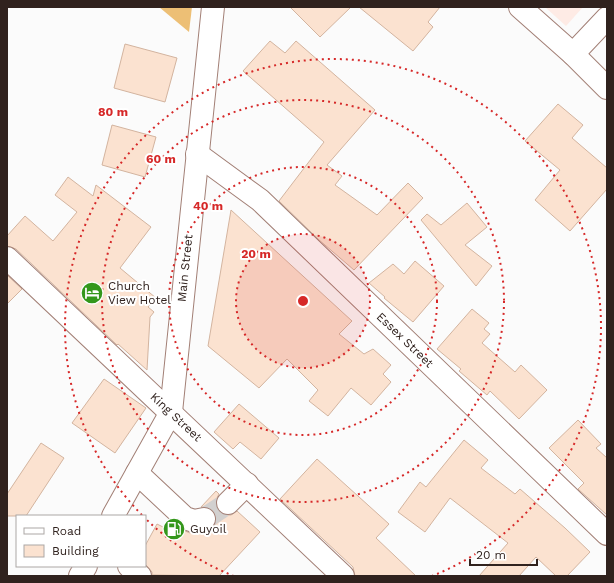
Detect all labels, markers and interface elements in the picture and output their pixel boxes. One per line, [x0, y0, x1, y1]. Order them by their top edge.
text: 80 m [98, 105, 128, 119]
text: 60 m [146, 152, 176, 166]
text: 40 m [193, 199, 223, 213]
street label: Main Street [174, 234, 196, 302]
text: 20 m [241, 247, 271, 261]
place label: Church View Hotel [108, 279, 171, 307]
hotel icon: Church View Hotel [79, 280, 105, 306]
centre of rings [296, 294, 310, 308]
street label: Essex Street [374, 309, 436, 371]
street label: King Street [147, 390, 205, 444]
legend [16, 515, 146, 567]
fuel station icon: Guyoil [161, 516, 187, 542]
place label: Guyoil [190, 522, 227, 536]
text: Road [52, 524, 81, 538]
scale bar [470, 541, 537, 567]
text: Building [52, 544, 99, 558]
text: 20 m [476, 548, 506, 562]

